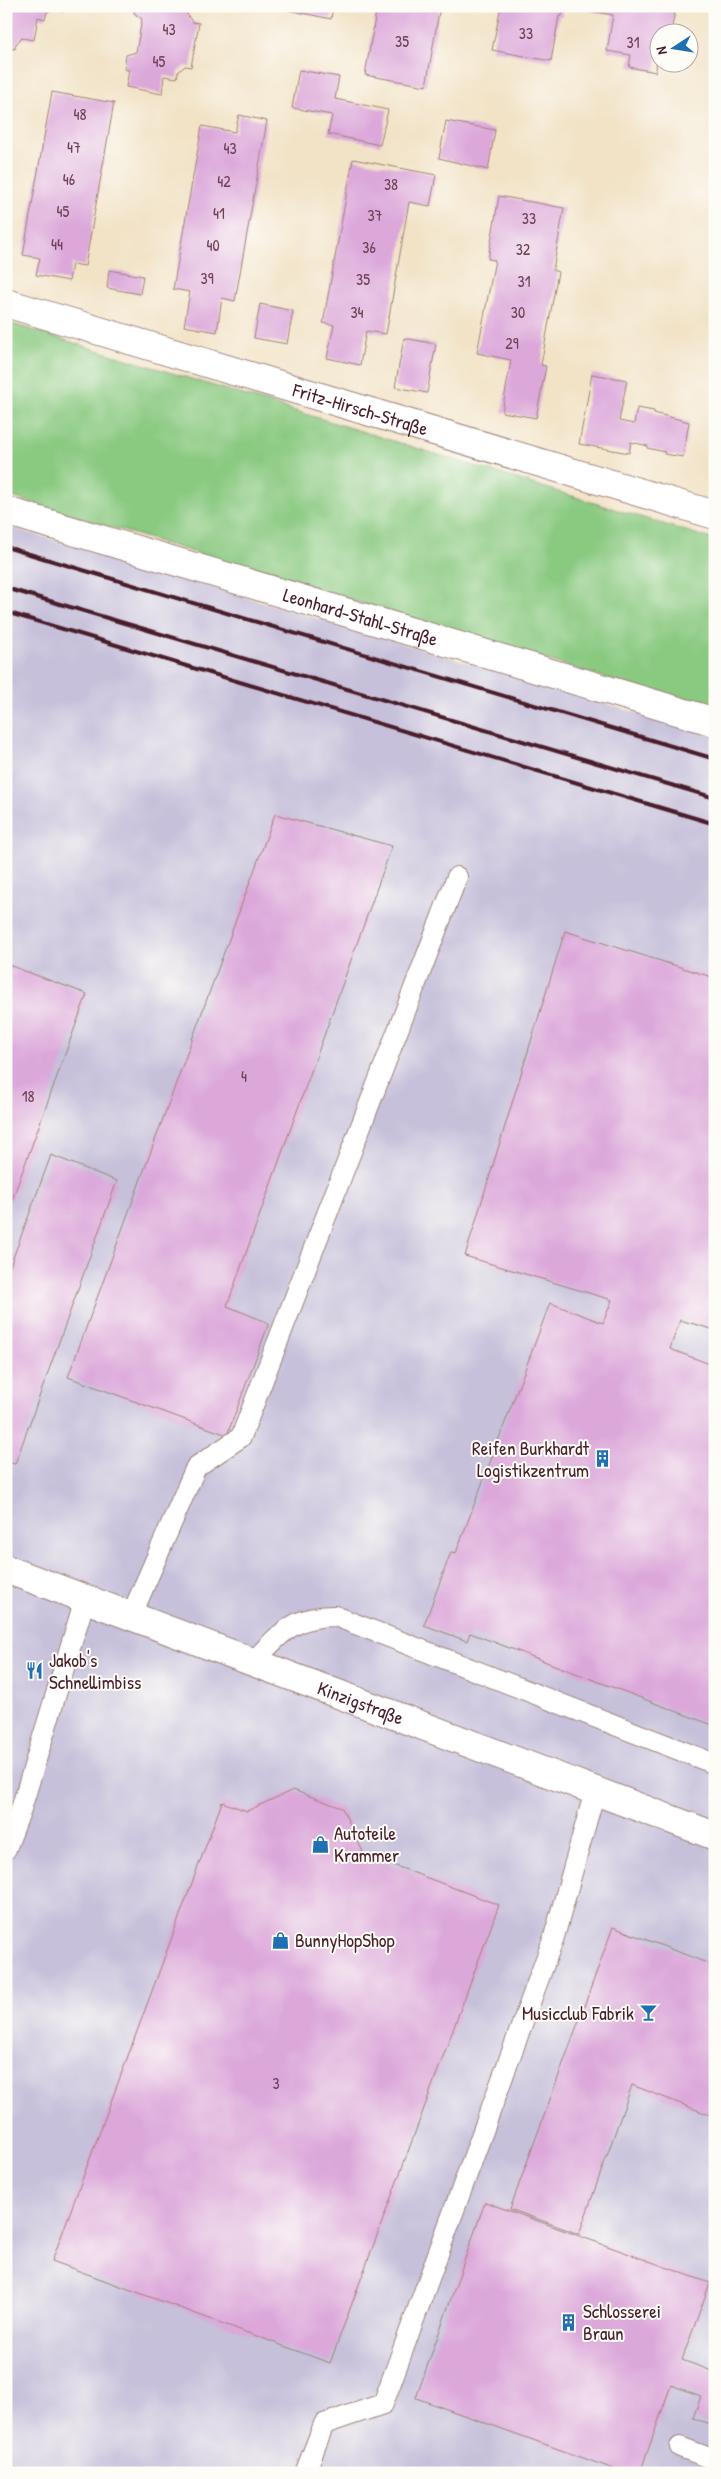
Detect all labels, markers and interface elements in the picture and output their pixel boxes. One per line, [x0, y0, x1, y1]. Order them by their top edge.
house number: 43 [162, 18, 176, 40]
house number: 33 [519, 22, 533, 44]
north arrow [648, 22, 698, 72]
house number: 35 [395, 30, 409, 52]
house number: 31 [627, 31, 640, 53]
text: N [651, 45, 671, 56]
house number: 45 [153, 50, 166, 72]
house number: 48 [74, 103, 87, 125]
house number: 47 [67, 136, 81, 158]
house number: 43 [223, 137, 237, 159]
house number: 46 [63, 168, 75, 190]
house number: 42 [217, 170, 231, 192]
house number: 38 [384, 173, 398, 195]
house number: 45 [57, 200, 70, 222]
house number: 41 [213, 202, 225, 224]
house number: 37 [367, 204, 383, 226]
house number: 33 [522, 207, 536, 229]
house number: 44 [51, 233, 63, 255]
house number: 40 [206, 234, 220, 256]
house number: 36 [362, 236, 376, 258]
house number: 32 [516, 238, 531, 260]
house number: 39 [200, 267, 214, 289]
house number: 35 [356, 268, 370, 290]
house number: 31 [518, 270, 531, 292]
house number: 34 [350, 301, 364, 323]
house number: 30 [511, 301, 525, 323]
house number: 29 [505, 332, 519, 354]
street label: Fritz-Hirsch-Straße [289, 376, 432, 442]
street label: Leonhard-Stahl-Straße [280, 581, 441, 652]
house number: 4 [241, 1065, 247, 1087]
house number: 18 [22, 1085, 34, 1107]
place label: Reifen Burkhardt Logistikzentrum [472, 1435, 589, 1483]
building icon: Reifen Burkhardt Logistikzentrum [593, 1449, 613, 1469]
place label: Jakob's Schnellimbiss [49, 1647, 141, 1695]
restaurant icon: Jakob's Schnellimbiss [25, 1661, 45, 1681]
street label: Kinzigstraße [314, 1675, 408, 1731]
place label: Autoteile Krammer [334, 1820, 400, 1868]
shop icon: Autoteile Krammer [310, 1834, 330, 1854]
place label: BunnyHopShop [295, 1927, 395, 1953]
shop icon: BunnyHopShop [271, 1930, 291, 1950]
place label: Musicclub Fabrik [522, 2000, 634, 2026]
bar icon: Musicclub Fabrik [638, 2003, 658, 2023]
house number: 3 [272, 2072, 280, 2094]
place label: Schlosserei Braun [583, 2298, 661, 2346]
building icon: Schlosserei Braun [559, 2312, 579, 2332]

